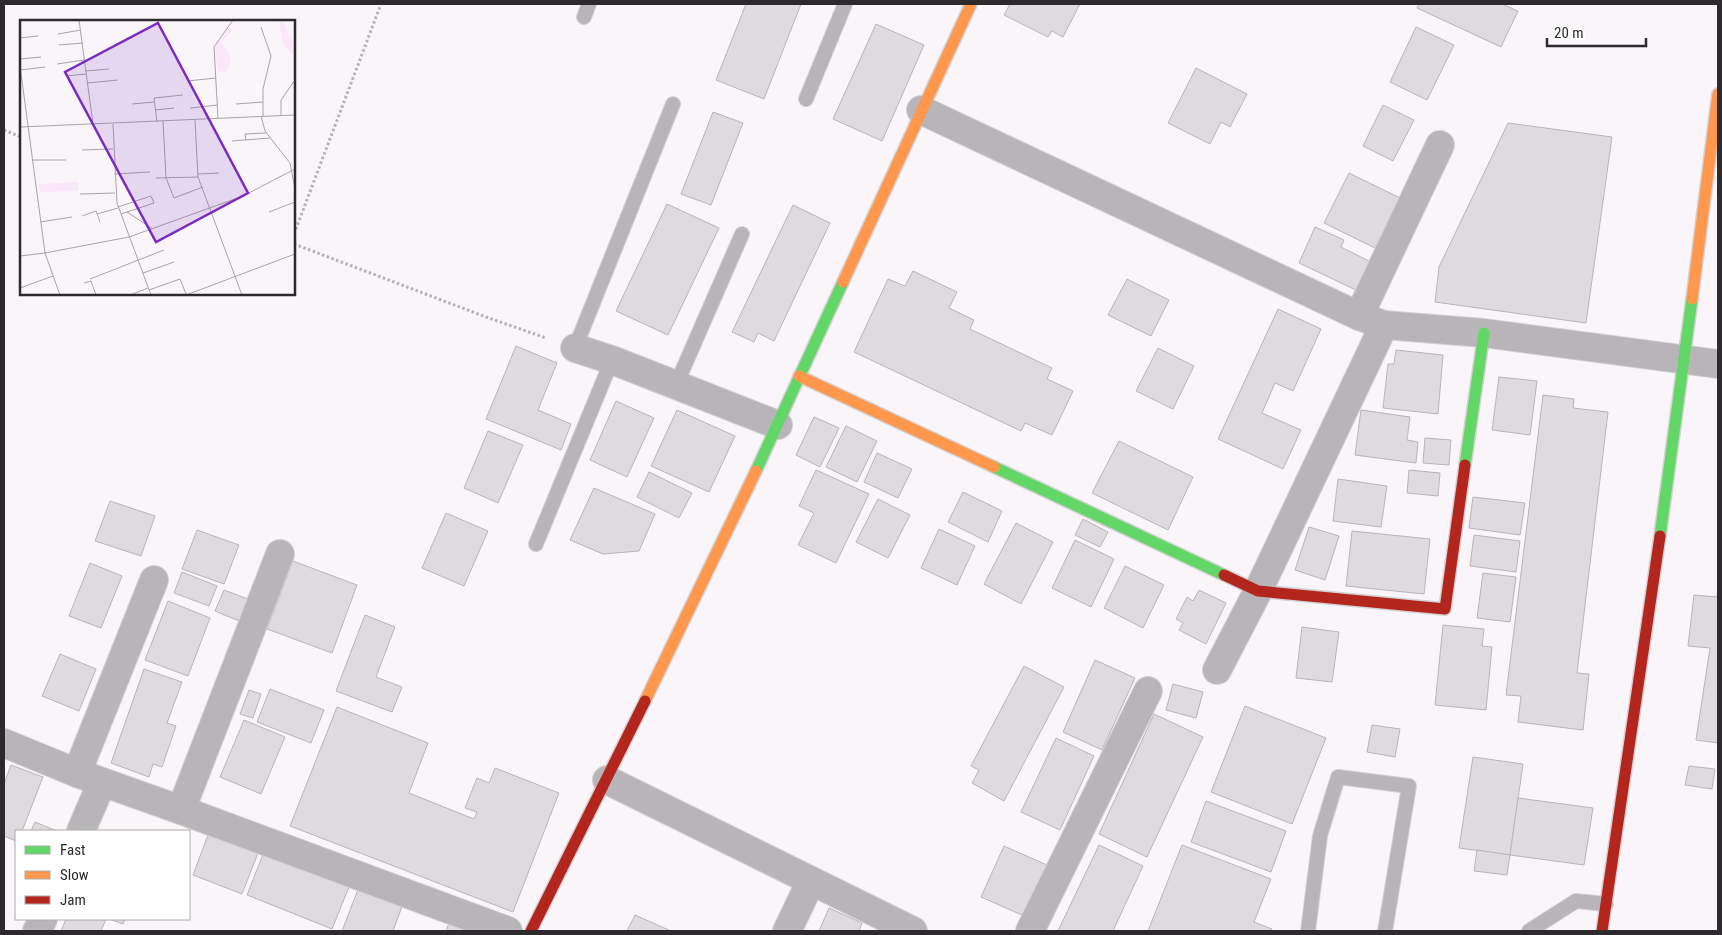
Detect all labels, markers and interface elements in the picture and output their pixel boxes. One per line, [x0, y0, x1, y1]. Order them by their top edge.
scale bar [1547, 15, 1646, 47]
inset map [20, 20, 295, 295]
text: 20 m [1554, 24, 1584, 42]
legend [15, 830, 190, 920]
text: Fast [60, 841, 85, 859]
text: Slow [60, 866, 89, 884]
text: Jam [60, 891, 86, 909]

